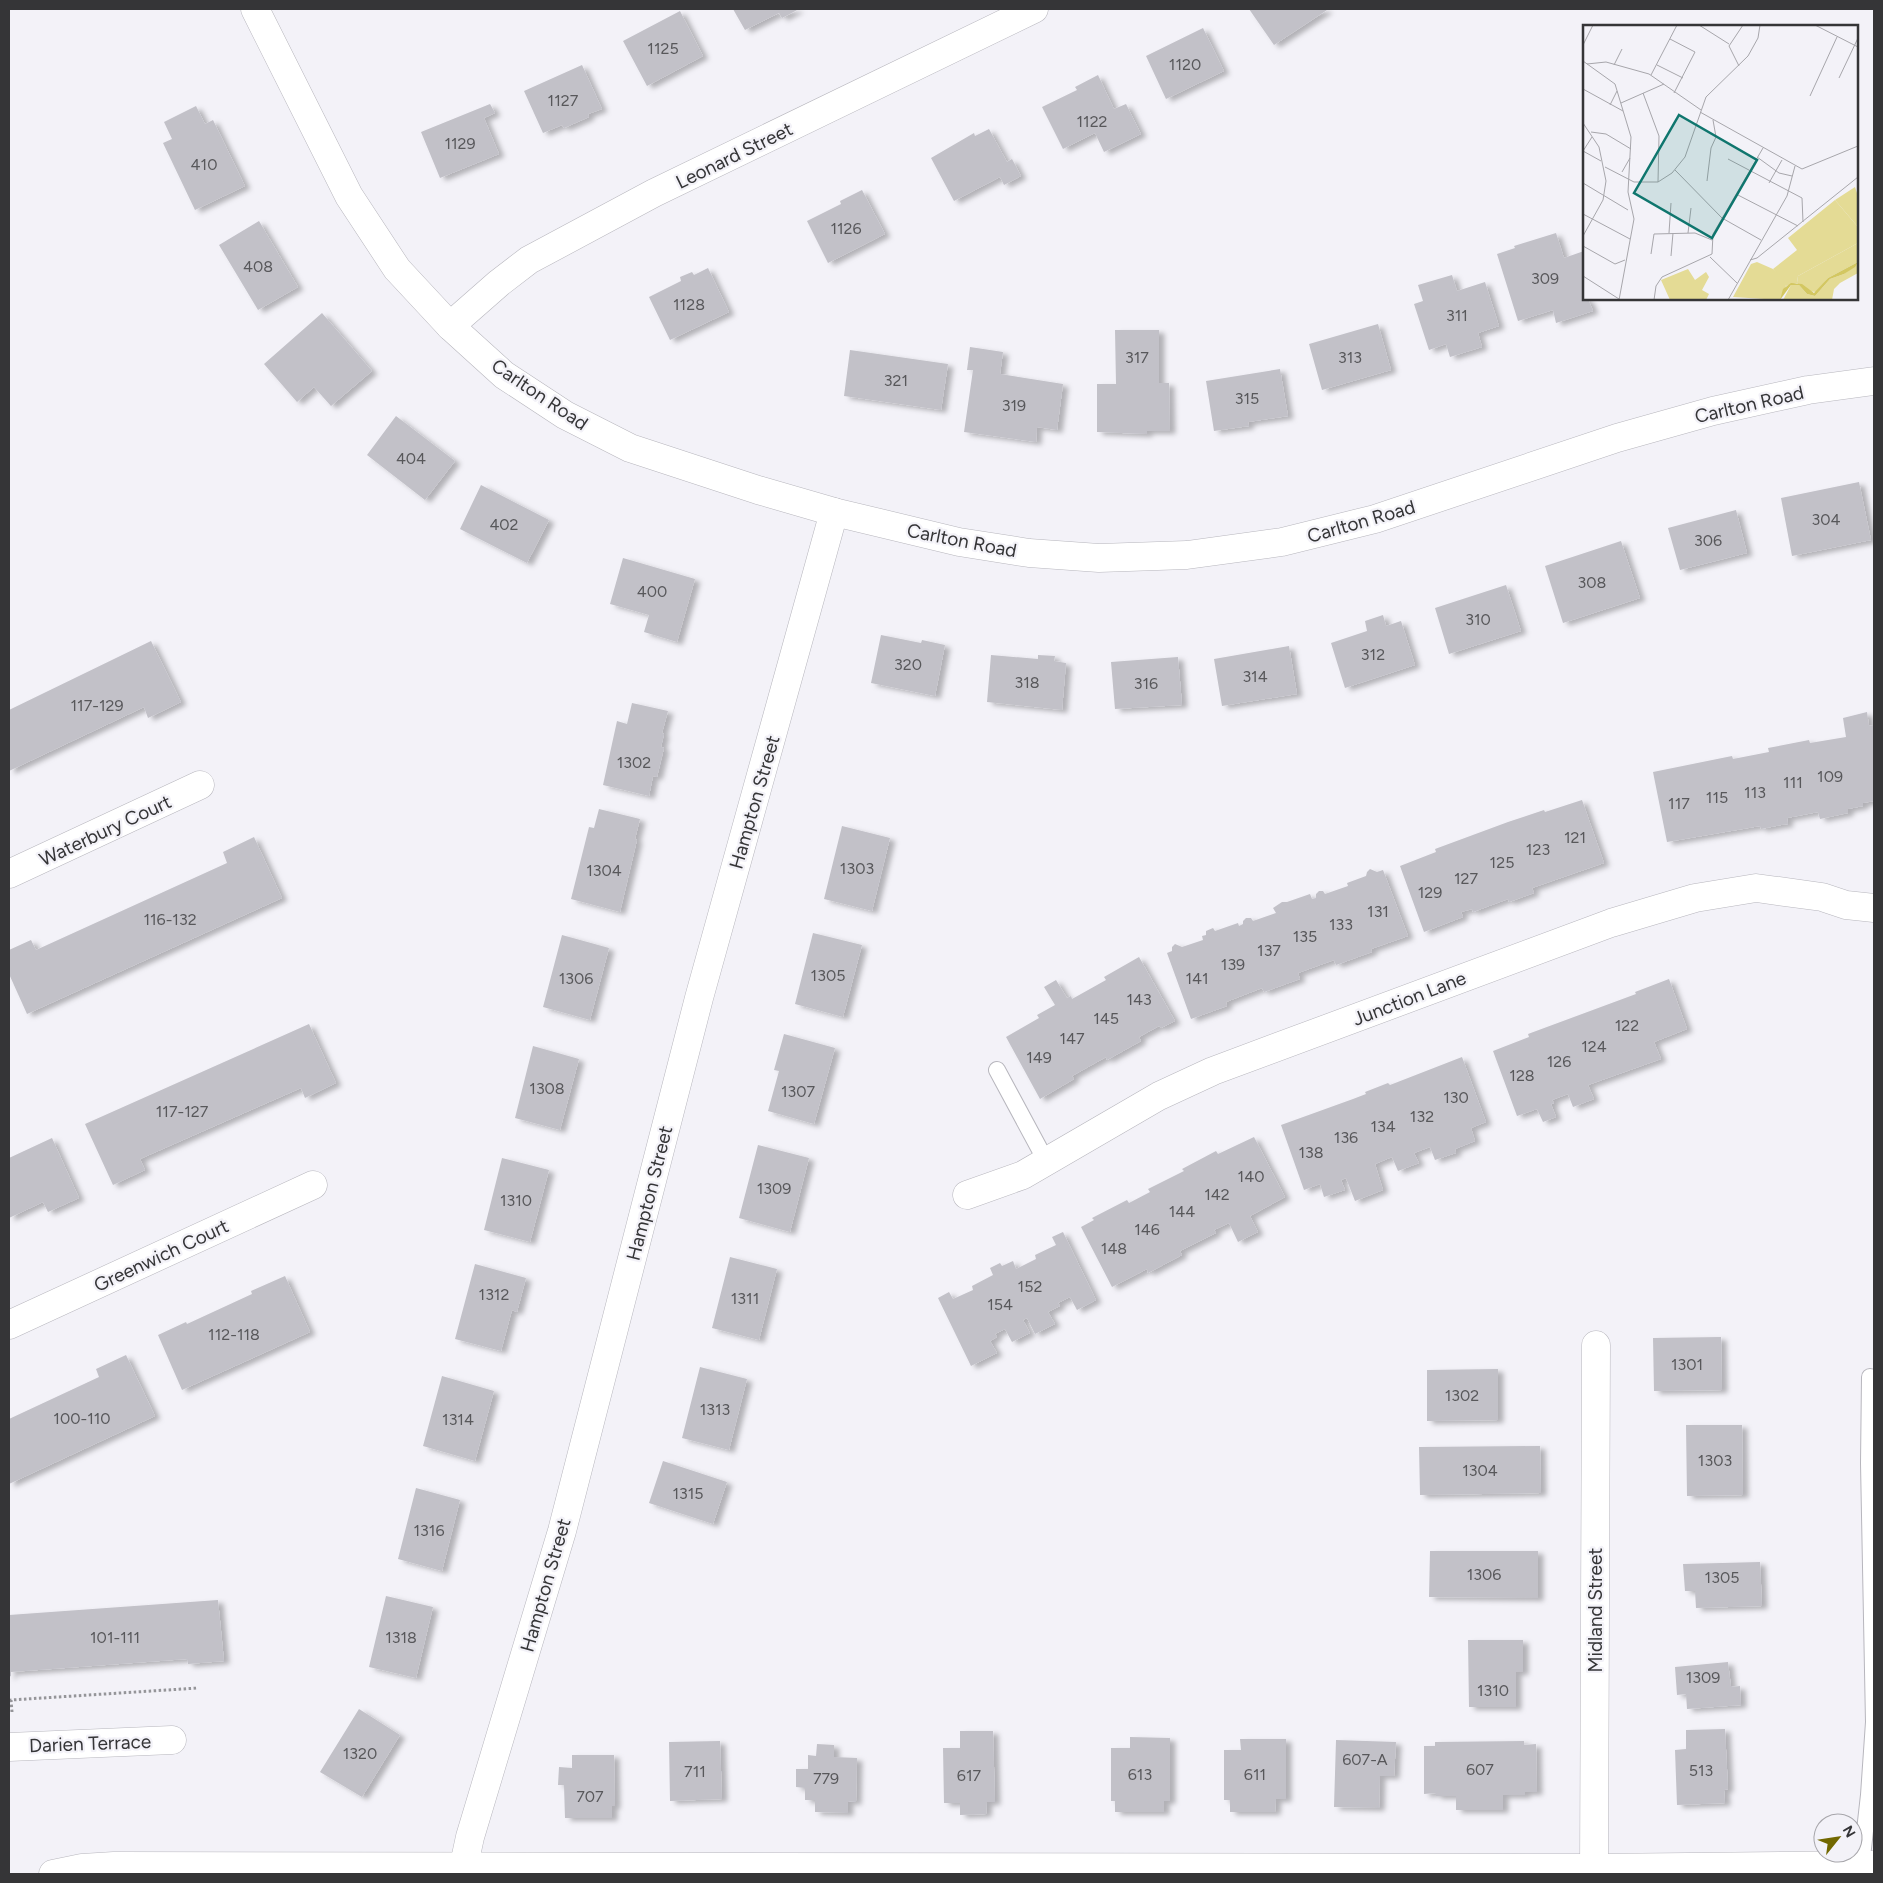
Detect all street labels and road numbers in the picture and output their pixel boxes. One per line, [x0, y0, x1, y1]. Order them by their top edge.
street label: Leonard Street [672, 117, 796, 194]
street label: Carlton Road [487, 354, 592, 435]
street label: Carlton Road [1692, 381, 1806, 428]
street label: Carlton Road [1305, 495, 1418, 548]
street label: Carlton Road [905, 519, 1019, 562]
street label: Hampton Street [724, 733, 785, 872]
street label: Waterbury Court [36, 790, 175, 871]
street label: Junction Lane [1349, 966, 1469, 1031]
street label: Hampton Street [622, 1123, 677, 1263]
street label: Greenwich Court [90, 1214, 232, 1297]
street label: Hampton Street [515, 1516, 576, 1655]
street label: Midland Street [1584, 1547, 1607, 1673]
street label: Darien Terrace [29, 1730, 151, 1757]

